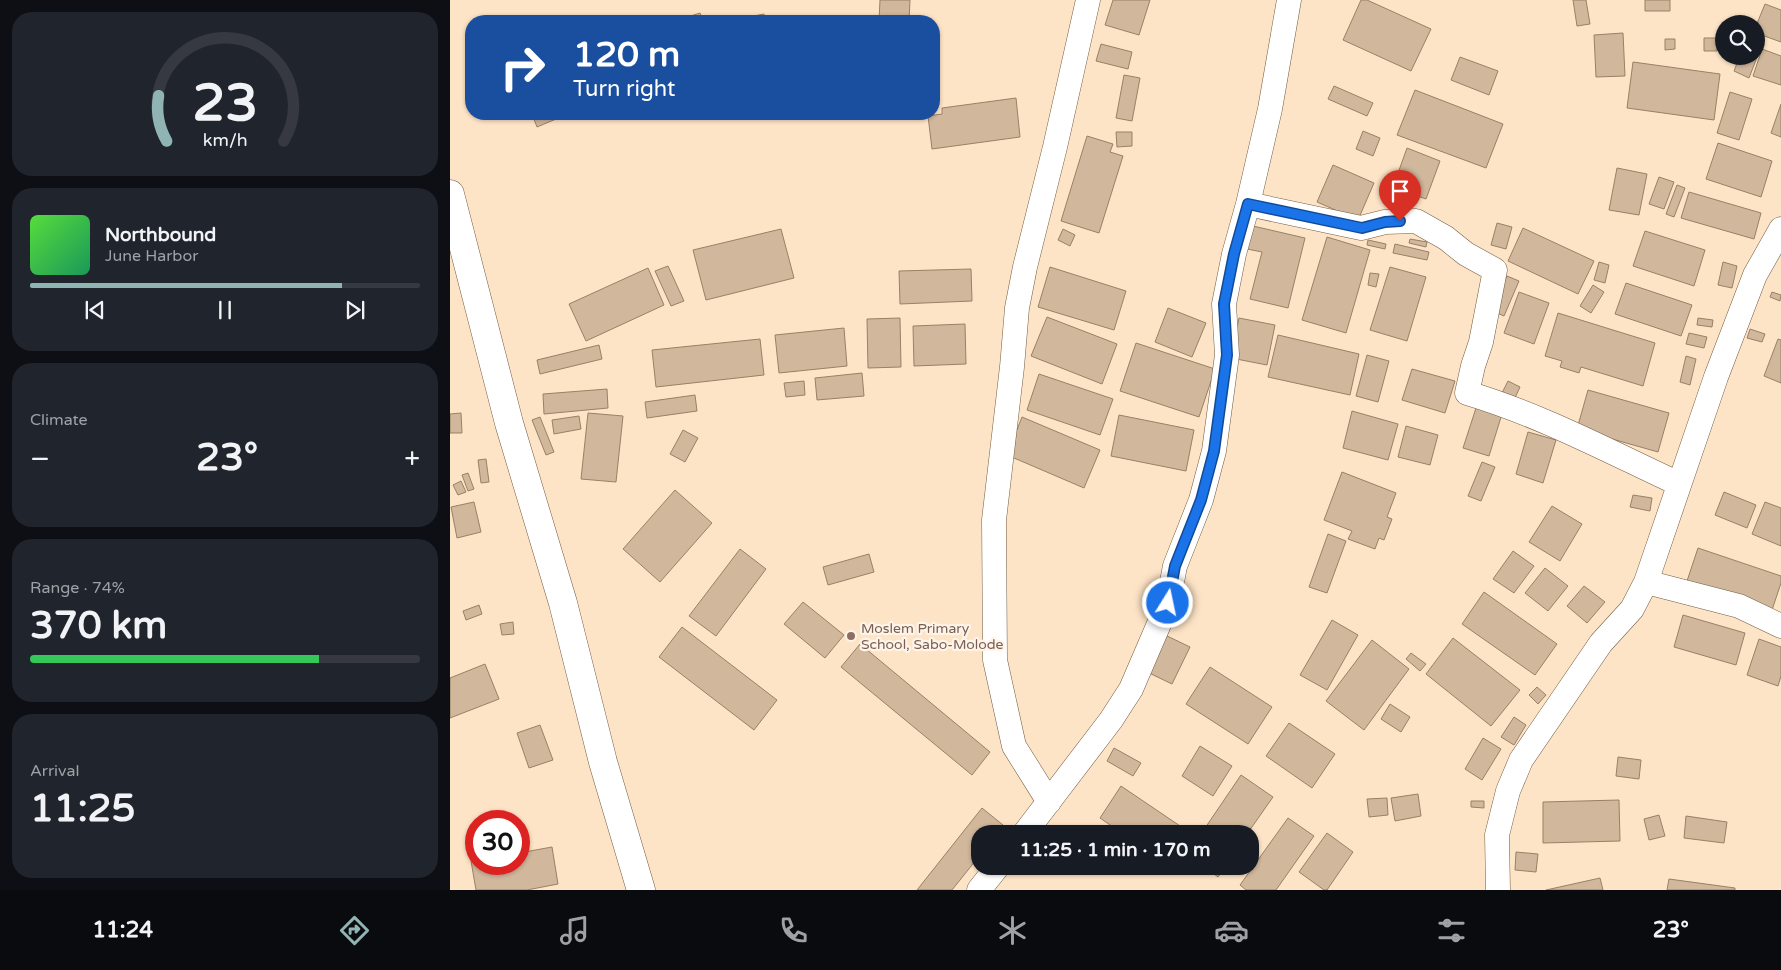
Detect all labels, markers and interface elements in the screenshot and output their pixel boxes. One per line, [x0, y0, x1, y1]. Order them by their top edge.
map controls [1715, 15, 1765, 65]
button: search [1715, 15, 1765, 65]
text: 120 m [573, 34, 680, 76]
icon: right [490, 35, 555, 100]
text: 23 [192, 72, 258, 135]
text: Turn right [573, 76, 675, 102]
text: km/h [203, 130, 247, 151]
pin [1379, 170, 1421, 221]
icon: arrive [1386, 177, 1414, 205]
text: Northbound [105, 224, 216, 246]
text: June Harbor [105, 246, 198, 266]
icon: previous [81, 296, 109, 324]
icon: pause [211, 296, 239, 324]
icon: next [341, 296, 369, 324]
text: Climate [30, 410, 88, 430]
text: 23° [196, 435, 258, 481]
text: − [30, 442, 50, 476]
text: + [404, 442, 420, 476]
position arrow [1141, 576, 1193, 628]
text: Range · 74% [30, 578, 125, 598]
text: 370 km [30, 603, 167, 649]
place label: Moslem Primary School, Sabo-Molode [861, 620, 1004, 653]
marker: Moslem Primary School, Sabo-Molode [845, 630, 857, 642]
text: Arrival [30, 761, 79, 781]
text: 11:25 [30, 786, 135, 832]
speed limit sign: 30 [465, 810, 530, 875]
text: 11:25 · 1 min · 170 m [1019, 839, 1211, 861]
icon: directions [337, 913, 372, 948]
icon: music [557, 913, 592, 948]
icon: phone [776, 913, 811, 948]
icon: climate [995, 913, 1030, 948]
icon: car [1214, 913, 1249, 948]
icon: filters [1434, 913, 1469, 948]
text: 11:24 [92, 917, 153, 943]
text: 23° [1653, 917, 1689, 943]

